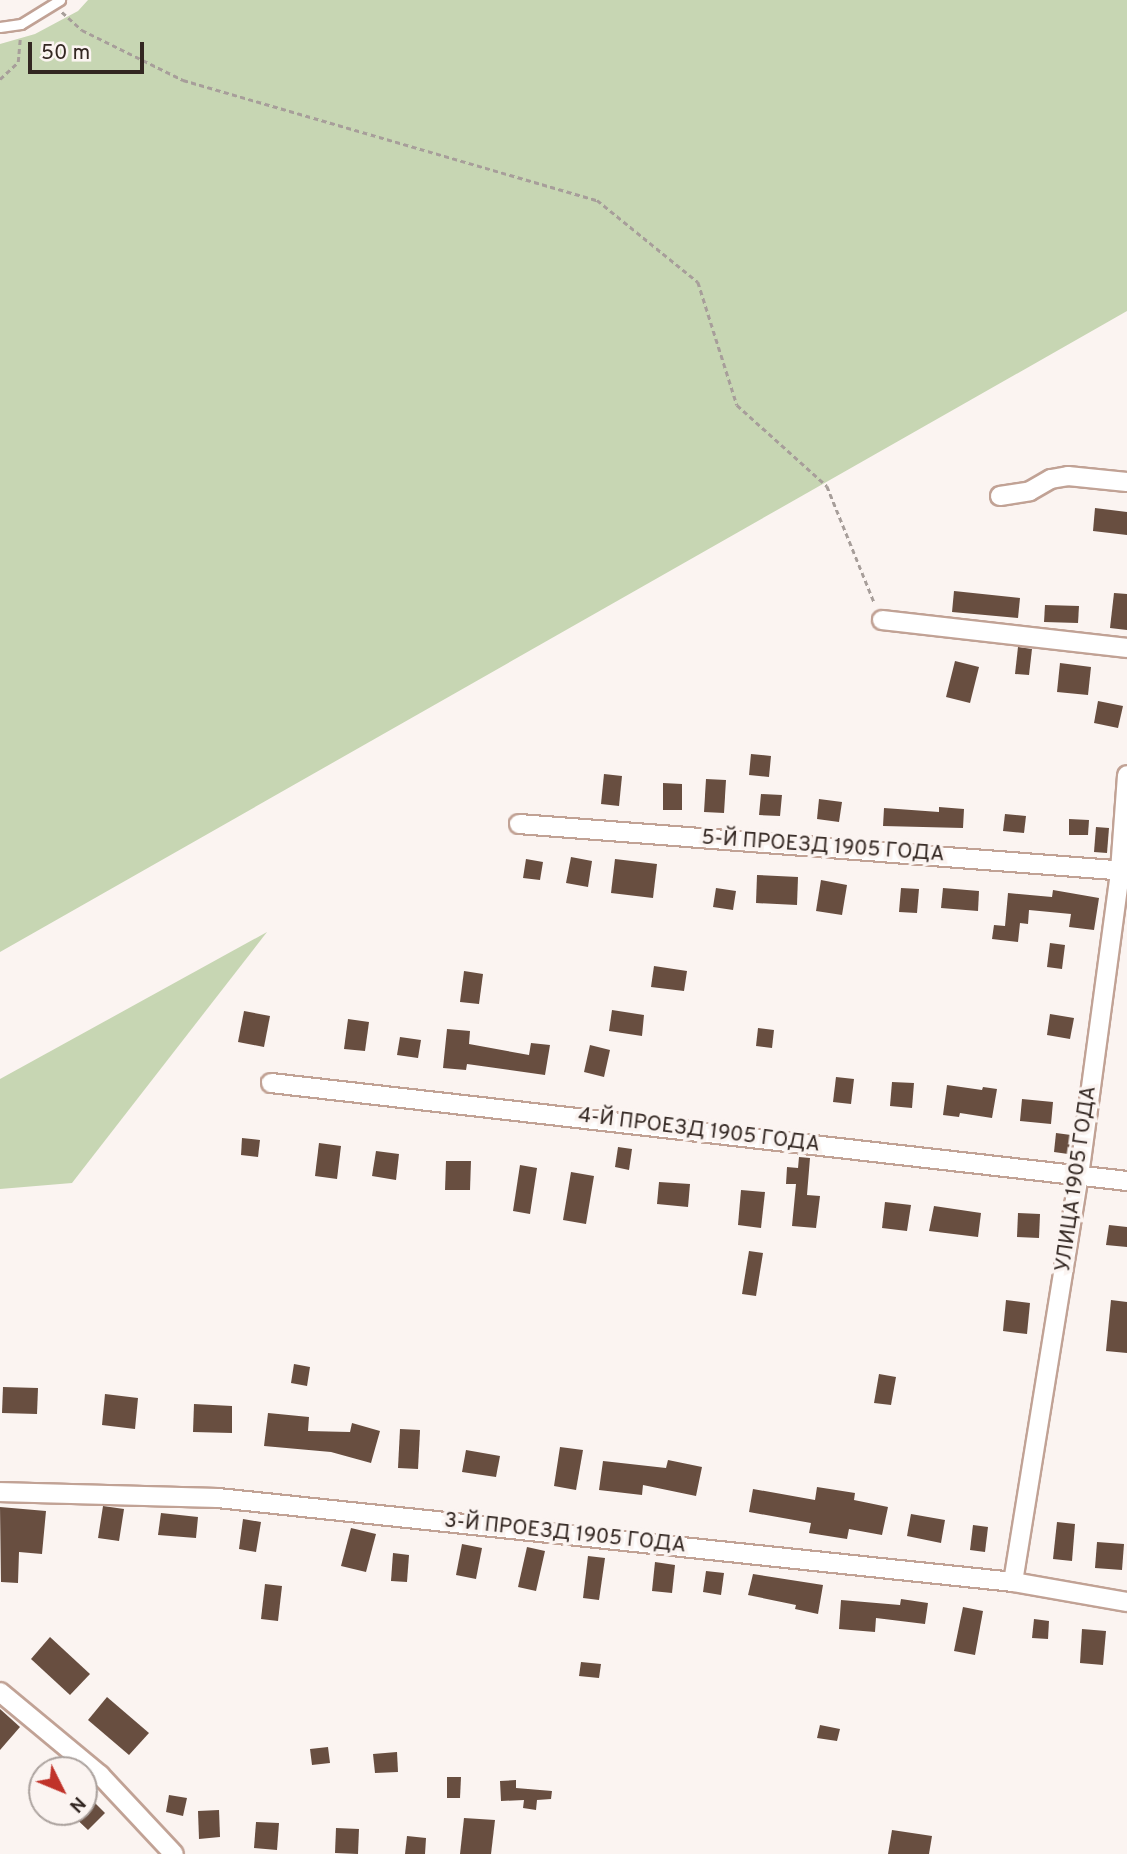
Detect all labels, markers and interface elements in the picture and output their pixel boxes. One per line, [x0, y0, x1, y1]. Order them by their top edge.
scale bar [32, 28, 147, 72]
text: 50 m [41, 40, 90, 67]
street label: 5-Й ПРОЕЗД 1905 ГОДА [701, 826, 945, 868]
street label: УЛИЦА 1905 ГОДА [1051, 1084, 1103, 1274]
street label: 4-Й ПРОЕЗД 1905 ГОДА [577, 1104, 821, 1158]
street label: 3-Й ПРОЕЗД 1905 ГОДА [443, 1509, 687, 1559]
north arrow [28, 1756, 98, 1826]
text: N [63, 1791, 90, 1817]

